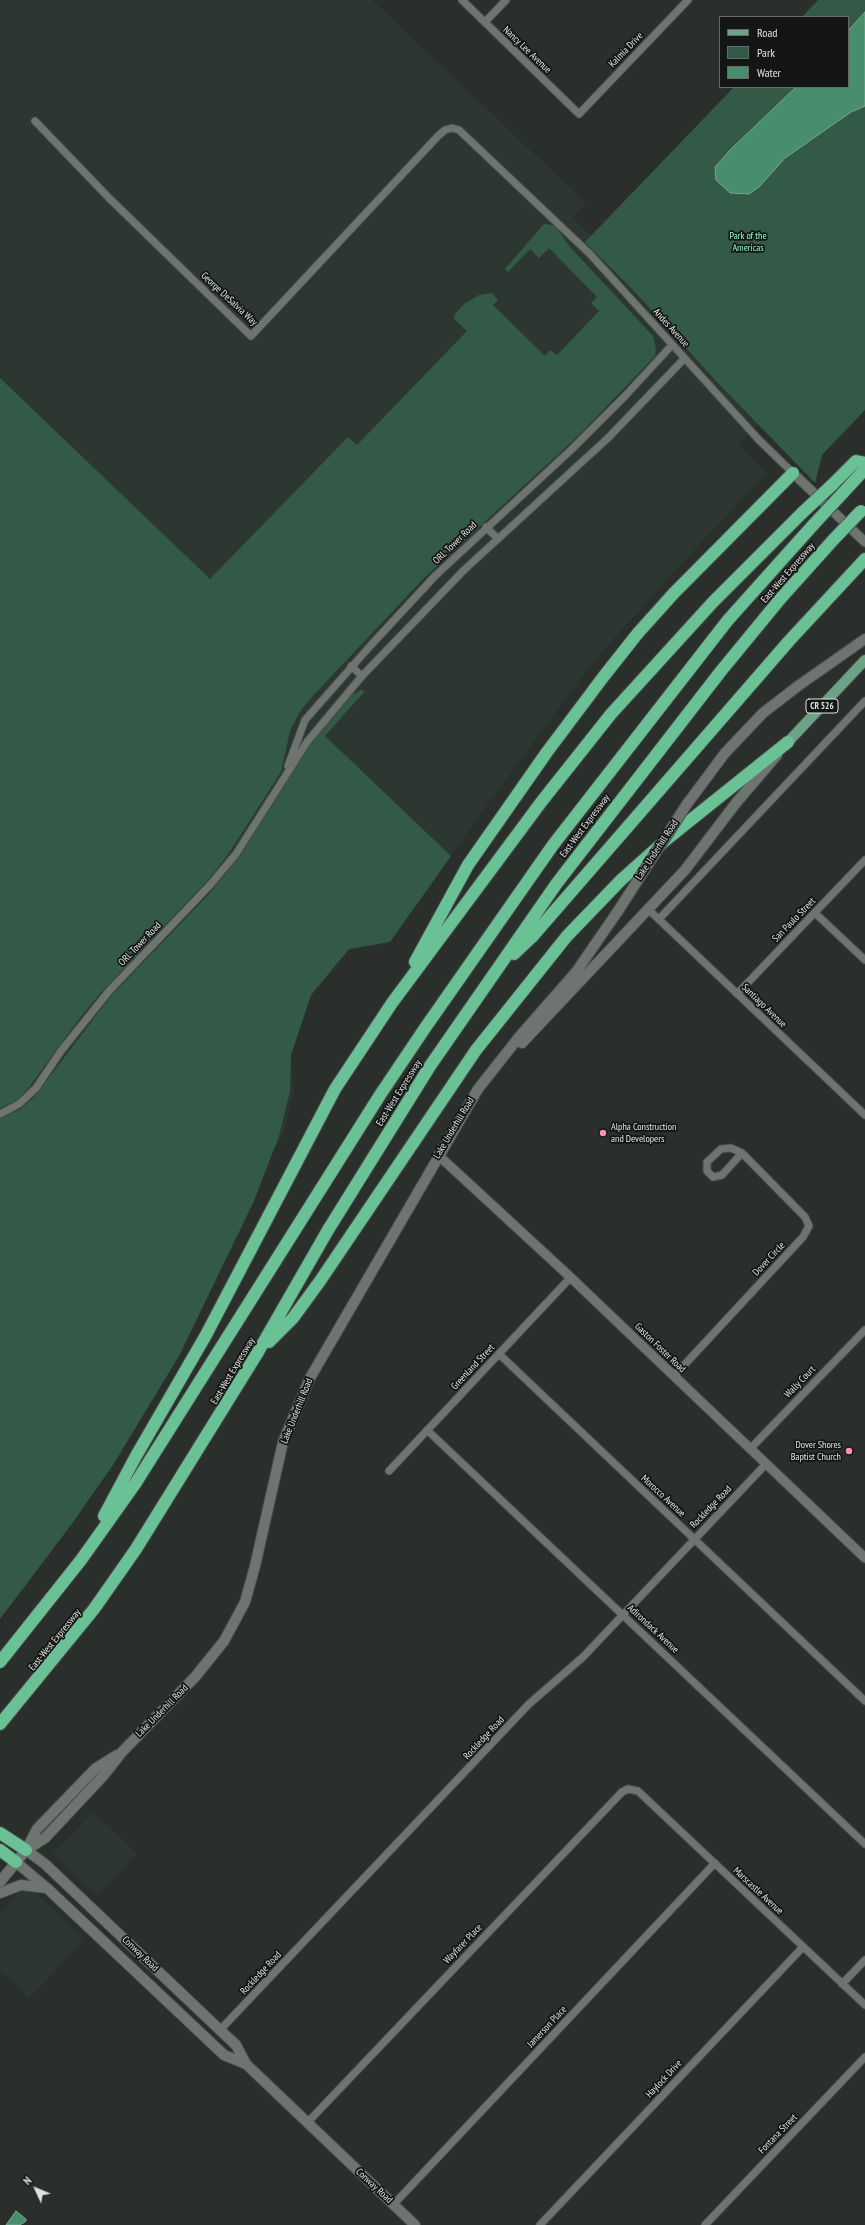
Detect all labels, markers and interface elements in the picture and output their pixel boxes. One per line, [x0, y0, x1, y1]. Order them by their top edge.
legend [719, 16, 849, 88]
street label: Nancy Lee Avenue [500, 24, 554, 76]
text: Road [757, 25, 777, 40]
street label: Kalmia Drive [606, 30, 646, 70]
text: Park [757, 45, 775, 60]
text: Water [757, 65, 781, 80]
park label: Park of the Americas [729, 230, 767, 254]
street label: George DeSalvia Way [198, 270, 260, 328]
street label: Andes Avenue [650, 306, 692, 350]
street label: ORL Tower Road [431, 519, 479, 567]
street label: East-West Expressway [759, 540, 817, 606]
road number: CR 526 [806, 699, 838, 713]
street label: East-West Expressway [557, 792, 613, 860]
street label: Lake Underhill Road [633, 818, 681, 882]
street label: San Paulo Street [770, 895, 818, 945]
street label: ORL Tower Road [116, 920, 164, 968]
street label: Santiago Avenue [739, 982, 789, 1030]
street label: East-West Expressway [374, 1058, 424, 1128]
street label: Lake Underhill Road [431, 1095, 477, 1161]
place label: Alpha Construction and Developers [611, 1121, 676, 1144]
marker: Alpha Construction and Developers [598, 1128, 608, 1138]
street label: Dover Circle [750, 1240, 788, 1278]
street label: Gaston Foster Road [632, 1321, 688, 1375]
street label: East-West Expressway [208, 1335, 258, 1407]
street label: Greenland Street [449, 1342, 497, 1392]
street label: Wally Court [782, 1364, 818, 1400]
street label: Lake Underhill Road [278, 1377, 316, 1445]
place label: Dover Shores Baptist Church [791, 1439, 841, 1462]
marker: Dover Shores Baptist Church [844, 1446, 854, 1456]
street label: Morocco Avenue [638, 1472, 688, 1520]
street label: Rockledge Road [688, 1483, 734, 1531]
street label: Adirondack Avenue [625, 1602, 681, 1656]
street label: East-West Expressway [26, 1607, 84, 1673]
street label: Lake Underhill Road [133, 1682, 191, 1740]
street label: Rockledge Road [461, 1714, 507, 1762]
street label: Marscastle Avenue [730, 1865, 786, 1917]
street label: Wayfarer Place [441, 1922, 485, 1966]
street label: Conway Road [119, 1934, 161, 1974]
street label: Rockledge Road [238, 1949, 284, 1997]
street label: Jamerson Place [525, 2004, 569, 2050]
street label: Haylock Drive [643, 2058, 685, 2100]
street label: Fontana Street [756, 2112, 800, 2156]
street label: Conway Road [353, 2166, 395, 2206]
north arrow [16, 2169, 56, 2209]
text: N [20, 2174, 34, 2188]

